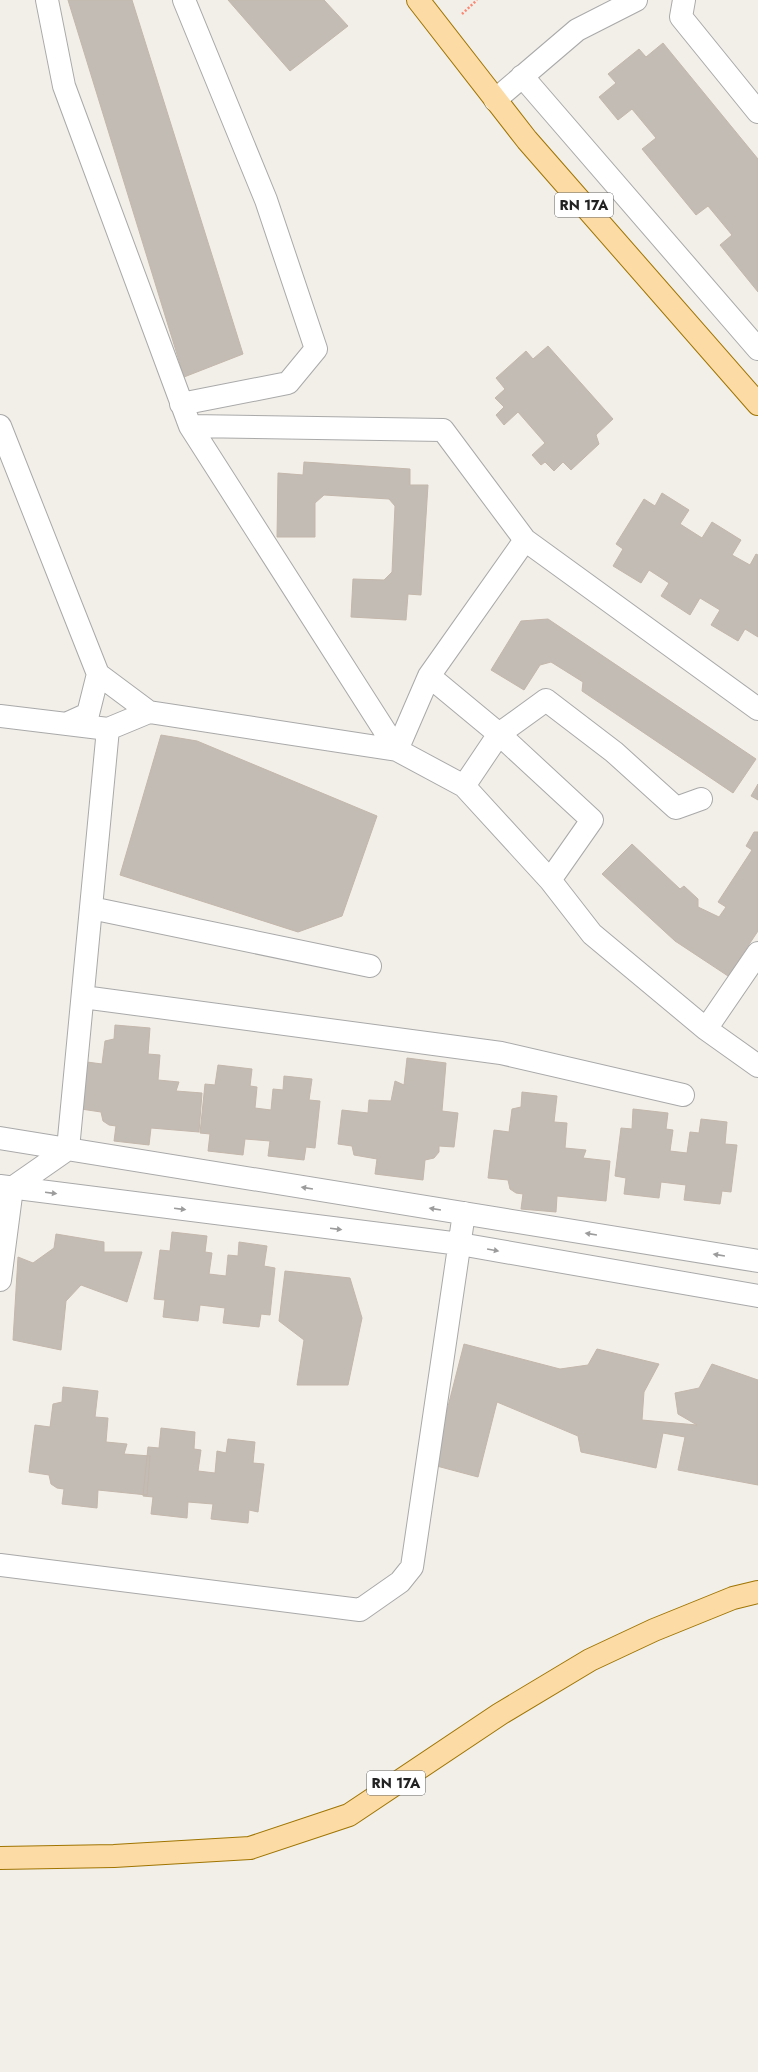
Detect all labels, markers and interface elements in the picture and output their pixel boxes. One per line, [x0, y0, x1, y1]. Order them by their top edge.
road number: RN 17A [555, 193, 613, 217]
one-way arrow [301, 1185, 313, 1191]
one-way arrow [44, 1190, 57, 1196]
one-way arrow [429, 1205, 441, 1211]
one-way arrow [173, 1206, 186, 1212]
one-way arrow [330, 1226, 342, 1232]
one-way arrow [585, 1231, 597, 1237]
one-way arrow [487, 1247, 499, 1253]
one-way arrow [713, 1251, 726, 1257]
road number: RN 17A [367, 1771, 425, 1795]

